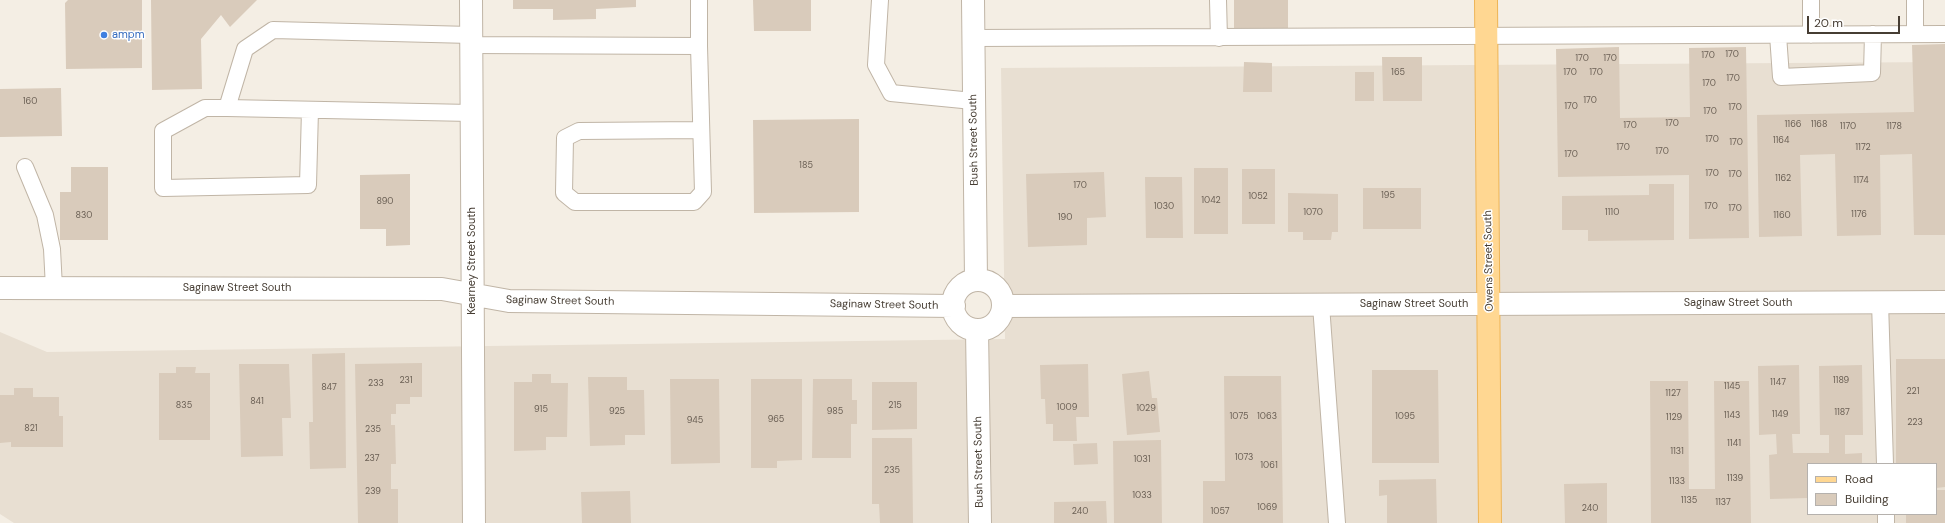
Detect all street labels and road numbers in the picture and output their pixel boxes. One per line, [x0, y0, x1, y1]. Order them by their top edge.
street label: Bush Street South [967, 94, 981, 186]
street label: Kearney Street South [465, 207, 479, 315]
street label: Owens Street South [1482, 210, 1496, 312]
street label: Saginaw Street South [183, 281, 291, 295]
street label: Saginaw Street South [506, 293, 614, 309]
street label: Saginaw Street South [1684, 296, 1792, 310]
street label: Saginaw Street South [830, 297, 938, 313]
street label: Saginaw Street South [1360, 297, 1468, 311]
street label: Bush Street South [972, 416, 986, 508]

